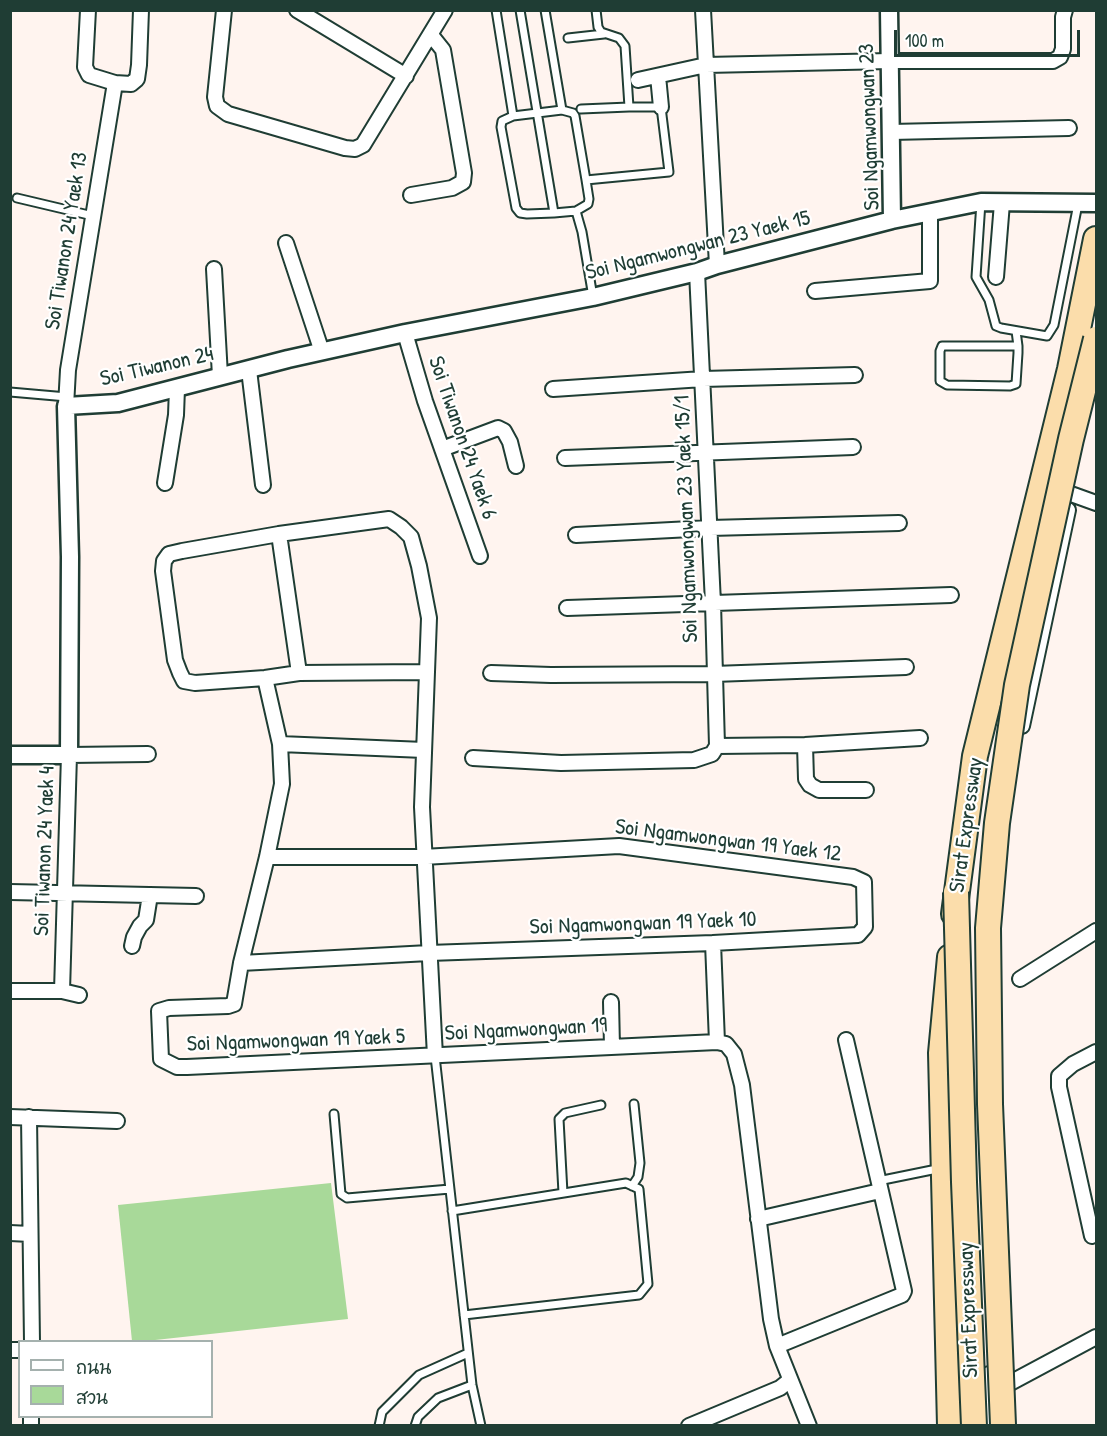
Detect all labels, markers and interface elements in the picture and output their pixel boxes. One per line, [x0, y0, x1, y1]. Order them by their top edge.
scale bar [897, 18, 1083, 56]
text: 100 m [905, 28, 944, 53]
street label: Soi Ngamwongwan 23 [854, 43, 886, 211]
street label: Soi Tiwanon 24 Yaek 13 [40, 150, 94, 332]
street label: Soi Ngamwongwan 23 Yaek 15 [583, 205, 813, 287]
street label: Soi Tiwanon 24 [98, 341, 216, 393]
street label: Soi Tiwanon 24 Yaek 6 [422, 353, 502, 523]
street label: Soi Ngamwongwan 23 Yaek 15/1 [669, 395, 705, 643]
street label: Sirat Expressway [944, 756, 990, 894]
street label: Soi Tiwanon 24 Yaek 4 [29, 766, 61, 936]
street label: Soi Ngamwongwan 19 Yaek 12 [614, 814, 842, 868]
street label: Soi Ngamwongwan 19 Yaek 10 [529, 907, 757, 941]
street label: Soi Ngamwongwan 19 [444, 1013, 608, 1047]
street label: Soi Ngamwongwan 19 Yaek 5 [186, 1024, 406, 1058]
street label: Sirat Expressway [953, 1242, 985, 1378]
legend [18, 1340, 213, 1418]
text: ถนน [76, 1355, 111, 1380]
text: สวน [76, 1385, 108, 1410]

